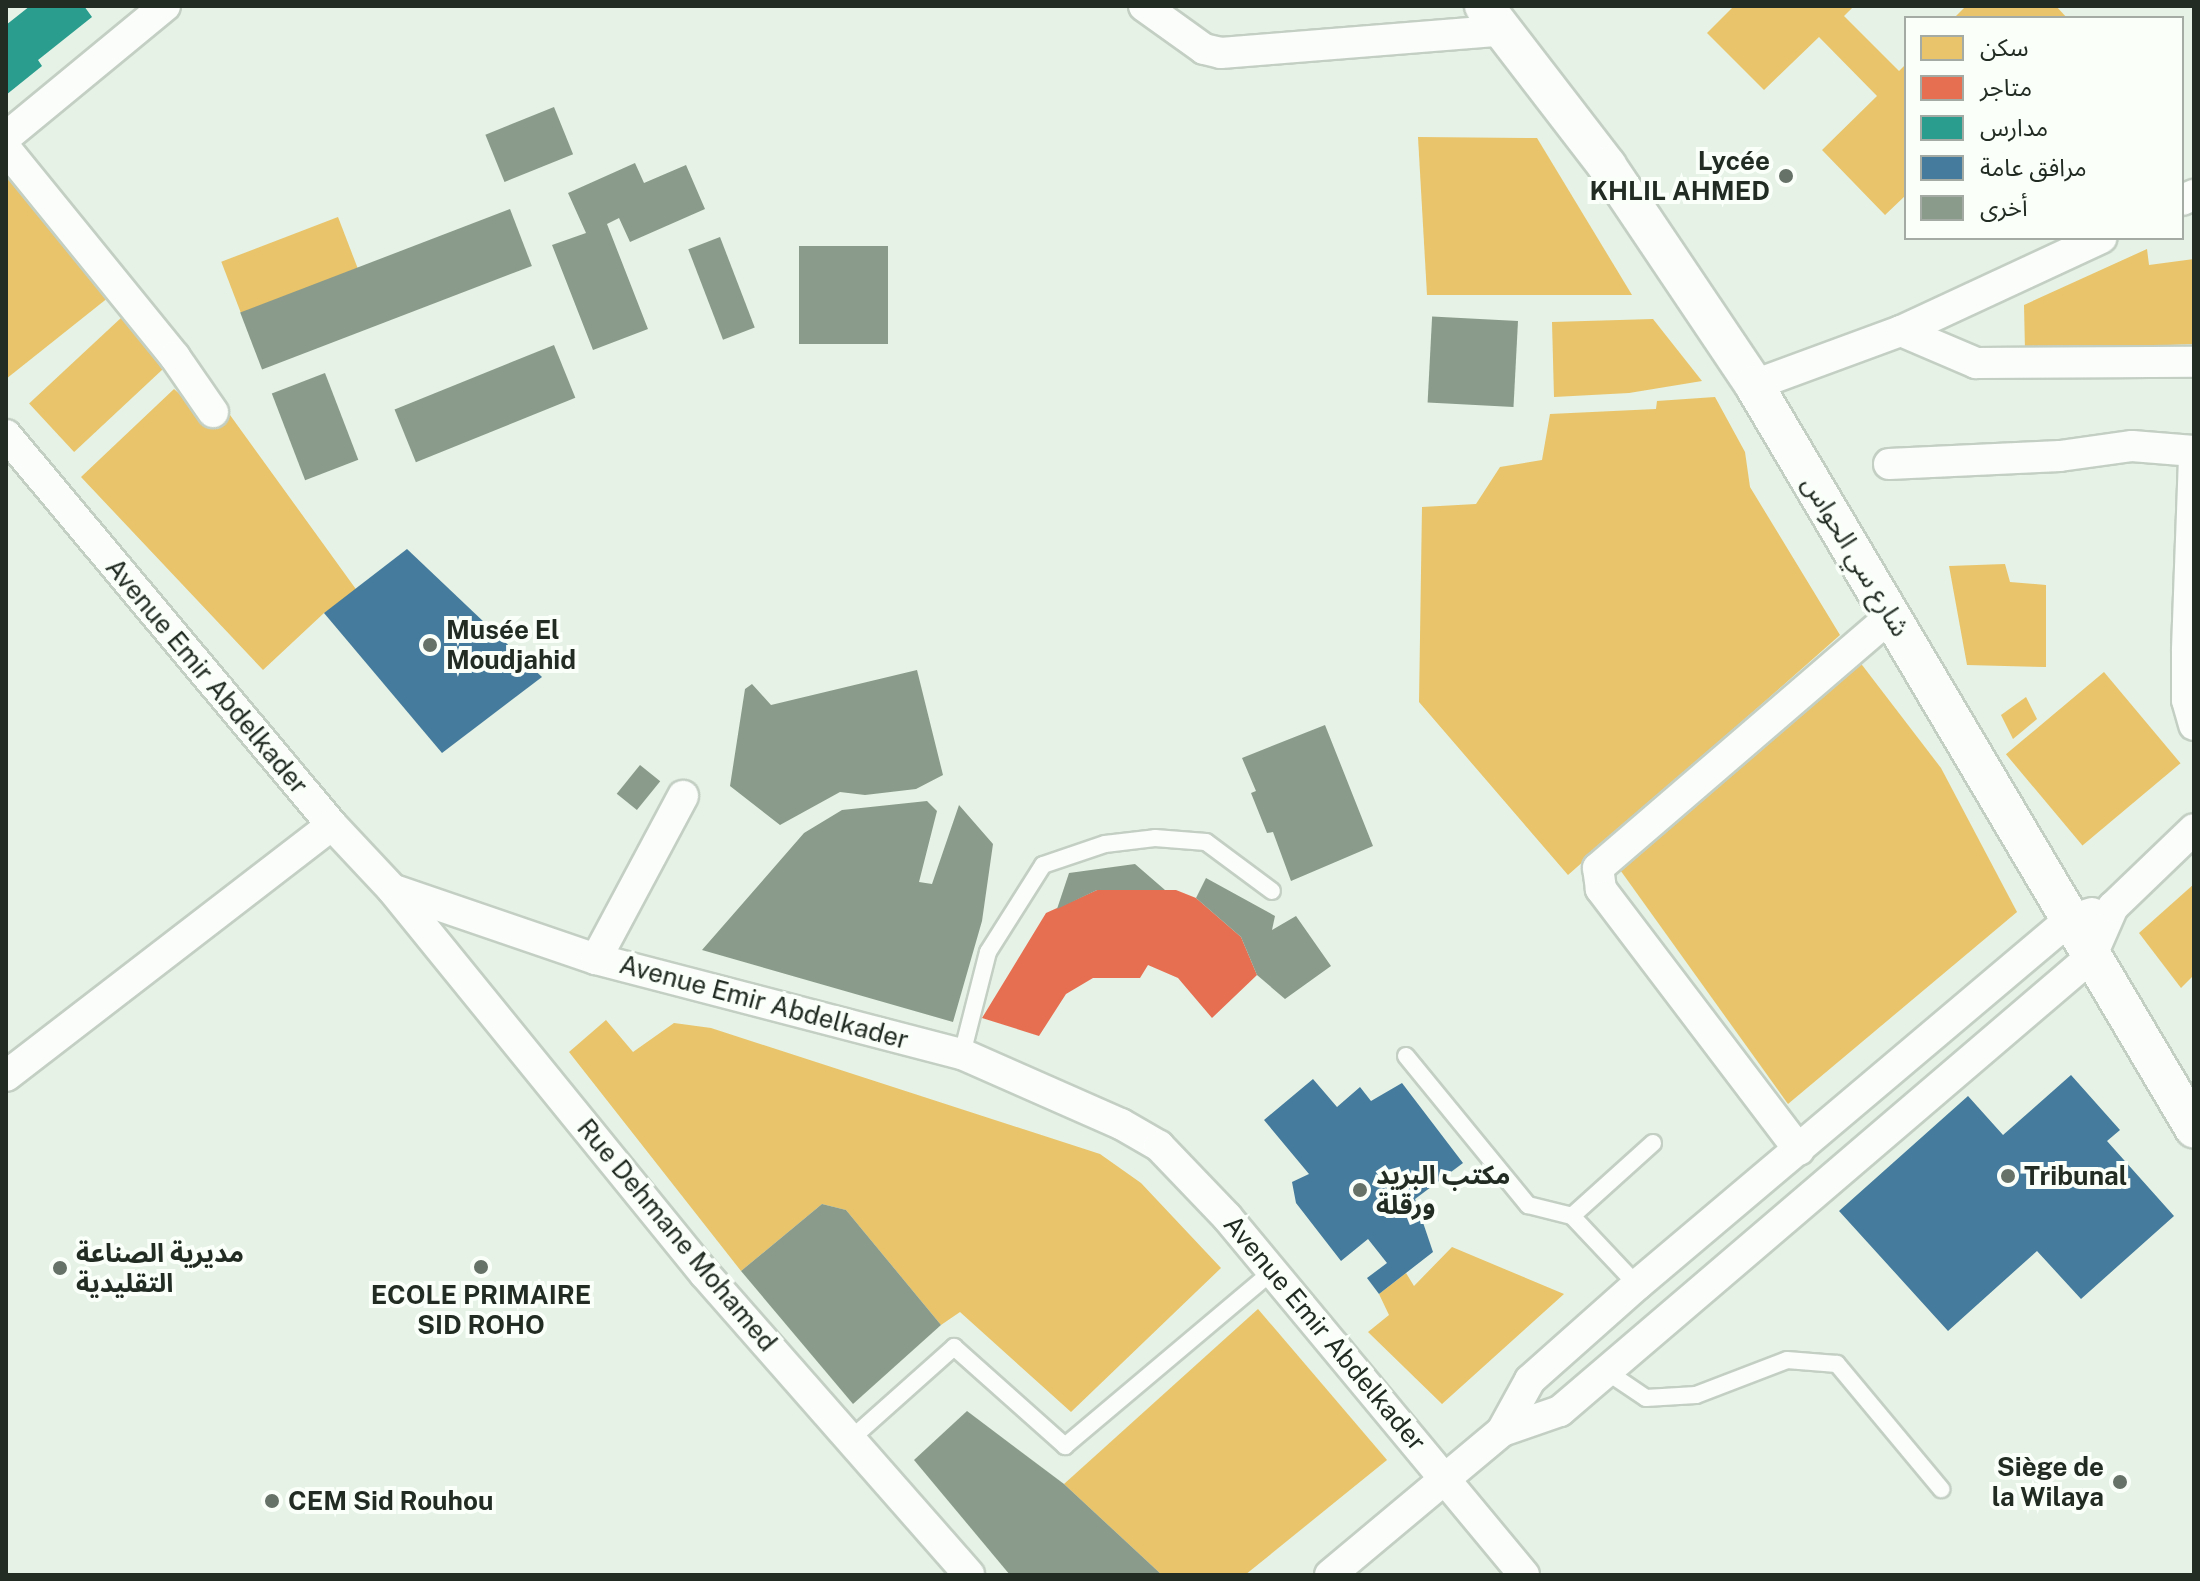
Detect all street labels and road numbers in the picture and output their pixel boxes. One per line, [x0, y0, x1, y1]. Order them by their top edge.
street label: شارع سي الحواس [1796, 470, 1916, 642]
street label: Avenue Emir Abdelkader [99, 552, 315, 800]
street label: Avenue Emir Abdelkader [616, 948, 912, 1056]
street label: Rue Dehmane Mohamed [571, 1112, 783, 1358]
street label: Avenue Emir Abdelkader [1217, 1209, 1433, 1457]

